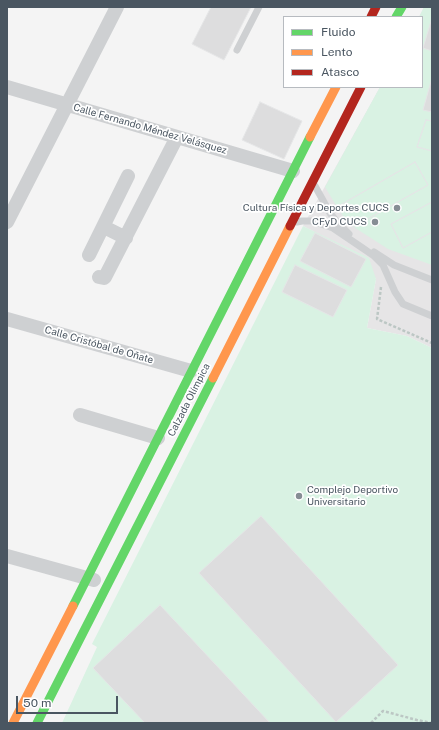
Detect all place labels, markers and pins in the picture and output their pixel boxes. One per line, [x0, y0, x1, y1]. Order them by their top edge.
place label: Cultura Física y Deportes CUCS [243, 202, 389, 214]
marker: Cultura Física y Deportes CUCS [392, 203, 402, 213]
place label: CFyD CUCS [312, 216, 367, 228]
marker: CFyD CUCS [370, 217, 380, 227]
place label: Complejo Deportivo Universitario [307, 484, 398, 508]
marker: Complejo Deportivo Universitario [294, 491, 304, 501]

